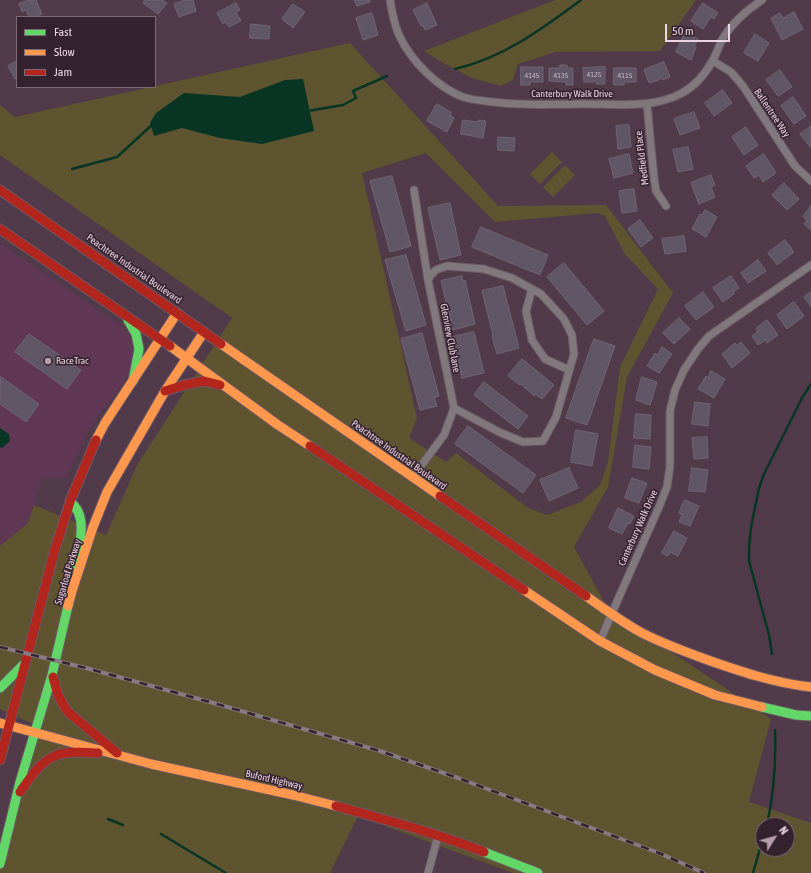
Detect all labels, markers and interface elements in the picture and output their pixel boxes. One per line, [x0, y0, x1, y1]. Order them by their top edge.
legend [16, 16, 156, 88]
scale bar [667, 16, 732, 42]
text: 50 m [672, 24, 694, 38]
text: Fast [54, 25, 72, 39]
text: Slow [54, 45, 75, 59]
text: Jam [54, 65, 72, 79]
house number: 4125 [586, 69, 602, 79]
house number: 4145 [524, 70, 540, 80]
house number: 4135 [553, 70, 569, 80]
house number: 4115 [617, 70, 633, 80]
street label: Ballentree Way [751, 86, 793, 140]
street label: Canterbury Walk Drive [531, 88, 613, 100]
street label: Medfield Place [633, 130, 651, 186]
street label: Peachtree Industrial Boulevard [84, 231, 184, 307]
street label: Glenview Club lane [437, 302, 463, 374]
place label: RaceTrac [56, 355, 89, 367]
marker: RaceTrac [43, 356, 53, 366]
street label: Peachtree Industrial Boulevard [349, 417, 449, 493]
street label: Canterbury Walk Drive [616, 488, 660, 568]
street label: Sugarloaf Parkway [52, 538, 84, 606]
street label: Buford Highway [244, 768, 304, 792]
north arrow [755, 817, 795, 857]
text: N [777, 824, 791, 837]

